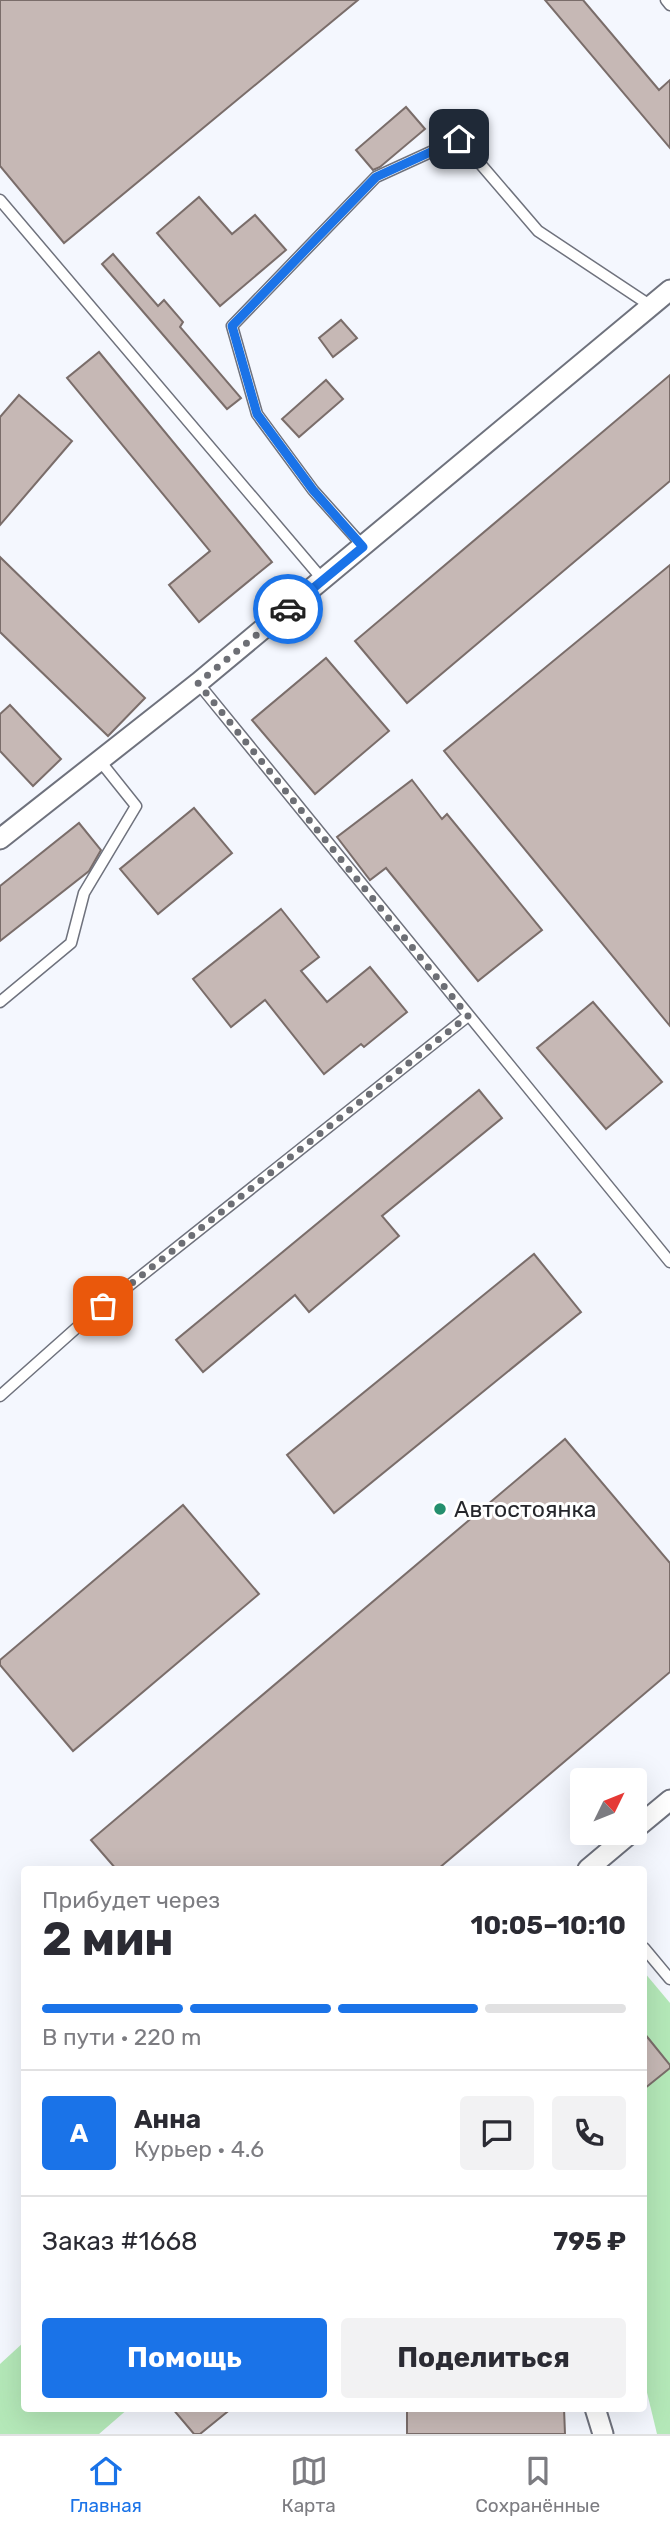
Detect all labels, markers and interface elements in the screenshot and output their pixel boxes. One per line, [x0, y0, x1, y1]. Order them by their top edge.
pin [429, 109, 489, 169]
icon: home [440, 120, 478, 158]
courier [253, 574, 323, 644]
icon: car [269, 590, 307, 628]
pin [73, 1276, 133, 1336]
icon: bag [84, 1287, 122, 1325]
place label: Автостоянка [454, 1495, 597, 1523]
marker: Автостоянка [432, 1501, 448, 1517]
north arrow [570, 1768, 648, 1844]
map controls [570, 1768, 647, 1845]
text: Прибудет через [42, 1886, 220, 1914]
text: 10:05–10:10 [470, 1910, 626, 1941]
text: 2 мин [42, 1912, 174, 1967]
text: В пути · 220 m [42, 2023, 202, 2051]
button: chat [460, 2096, 534, 2170]
button: phone [552, 2096, 626, 2170]
text: Анна [134, 2104, 201, 2135]
text: А [70, 2118, 88, 2149]
text: Курьер · 4.6 [134, 2135, 264, 2163]
text: Заказ #1668 [42, 2226, 198, 2257]
text: 795 ₽ [553, 2226, 626, 2257]
button: Помощь [42, 2318, 327, 2398]
button: Поделиться [341, 2318, 626, 2398]
tab: Главная [70, 2452, 142, 2517]
tab: Карта [281, 2452, 336, 2517]
tab: Сохранённые [475, 2452, 600, 2517]

